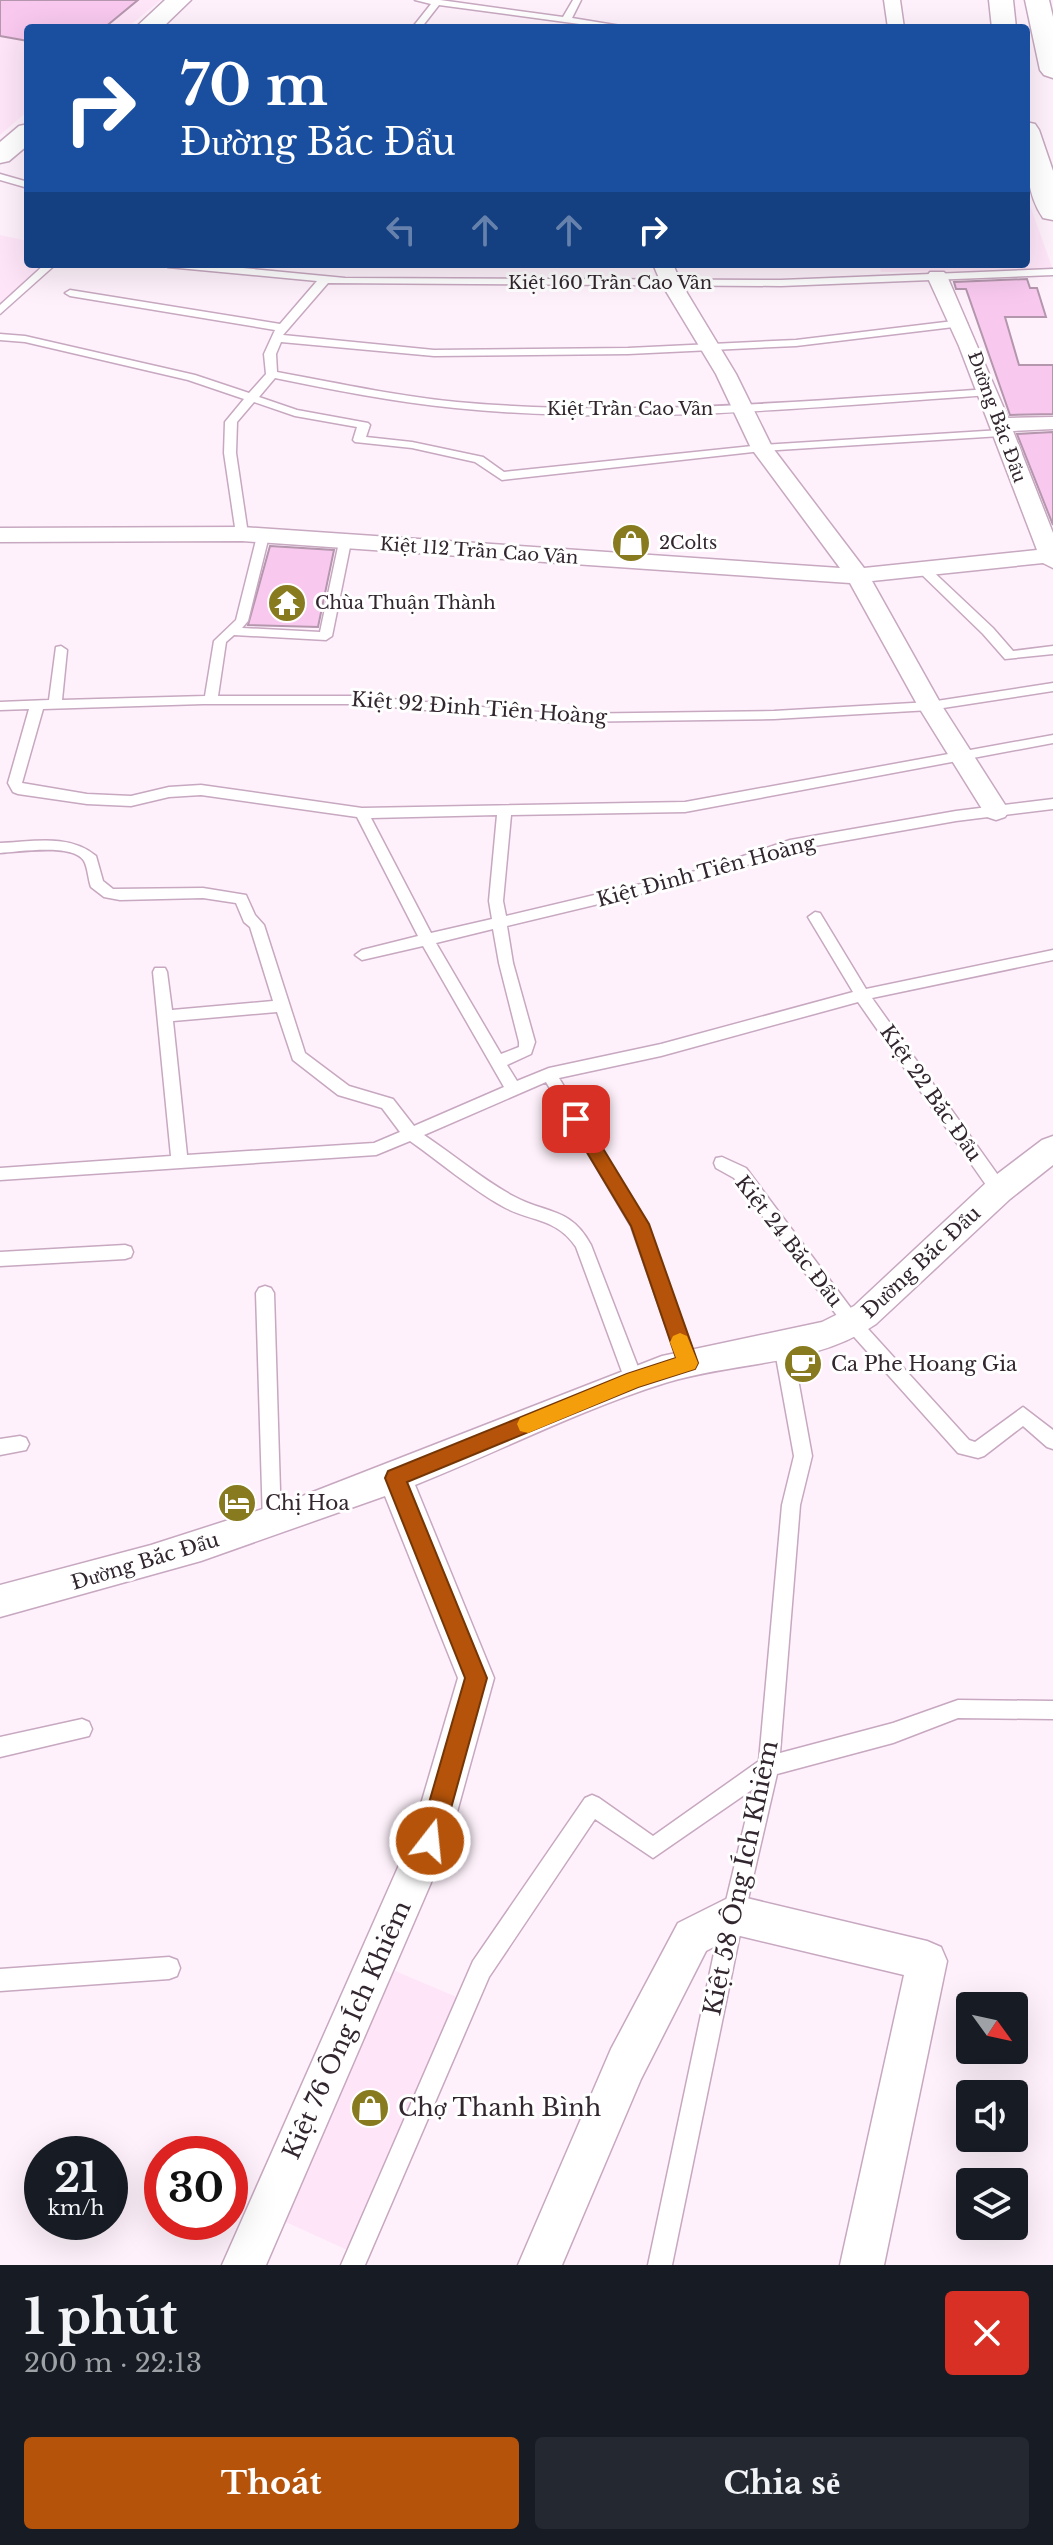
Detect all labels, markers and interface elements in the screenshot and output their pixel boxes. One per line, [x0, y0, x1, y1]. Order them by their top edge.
text: 70 m [180, 51, 328, 120]
icon: right [48, 56, 152, 160]
text: Đường Bắc Đẩu [180, 120, 456, 165]
icon: left [379, 208, 423, 252]
icon: ahead [463, 208, 507, 252]
icon: ahead [547, 208, 591, 252]
icon: right [631, 208, 675, 252]
street label: Kiệt 160 Trần Cao Vân [508, 272, 712, 294]
street label: Đường Bắc Đẩu [963, 348, 1031, 486]
street label: Kiệt Trần Cao Vân [547, 398, 713, 420]
shop icon: 2Colts [610, 522, 652, 564]
place label: 2Colts [659, 532, 717, 554]
street label: Kiệt 112 Trần Cao Vân [379, 533, 579, 569]
temple icon: Chùa Thuận Thành [266, 582, 308, 624]
place label: Chùa Thuận Thành [315, 592, 496, 614]
street label: Kiệt 92 Đinh Tiên Hoàng [350, 687, 609, 729]
street label: Kiệt Đinh Tiên Hoàng [594, 830, 819, 912]
street label: Kiệt 22 Bắc Đẩu [875, 1020, 987, 1166]
pin [542, 1085, 610, 1153]
icon: arrive [554, 1097, 598, 1141]
street label: Kiệt 24 Bắc Đẩu [730, 1171, 848, 1311]
street label: Đường Bắc Đẩu [857, 1201, 985, 1323]
cafe icon: Ca Phe Hoang Gia [782, 1343, 824, 1385]
place label: Ca Phe Hoang Gia [831, 1352, 1018, 1376]
hotel icon: Chị Hoa [216, 1482, 258, 1524]
place label: Chị Hoa [265, 1491, 350, 1515]
street label: Đường Bắc Đẩu [68, 1527, 222, 1595]
street label: Kiệt 58 Ông Ích Khiêm [696, 1737, 784, 2018]
position arrow [388, 1799, 472, 1883]
street label: Kiệt 76 Ông Ích Khiêm [275, 1896, 417, 2163]
north arrow [956, 1992, 1028, 2064]
map controls [956, 1992, 1028, 2240]
button: sound [956, 2080, 1028, 2152]
shop icon: Chợ Thanh Bình [349, 2087, 391, 2129]
place label: Chợ Thanh Bình [398, 2093, 601, 2122]
speed limit sign: 30 [144, 2136, 248, 2240]
text: 21 [54, 2153, 98, 2203]
button: layers [956, 2168, 1028, 2240]
text: km/h [48, 2196, 104, 2220]
text: 1 phút [24, 2287, 178, 2347]
button: close [945, 2291, 1029, 2375]
text: 200 m · 22:13 [24, 2347, 202, 2379]
button: Thoát [24, 2437, 519, 2529]
button: Chia sẻ [535, 2437, 1029, 2529]

